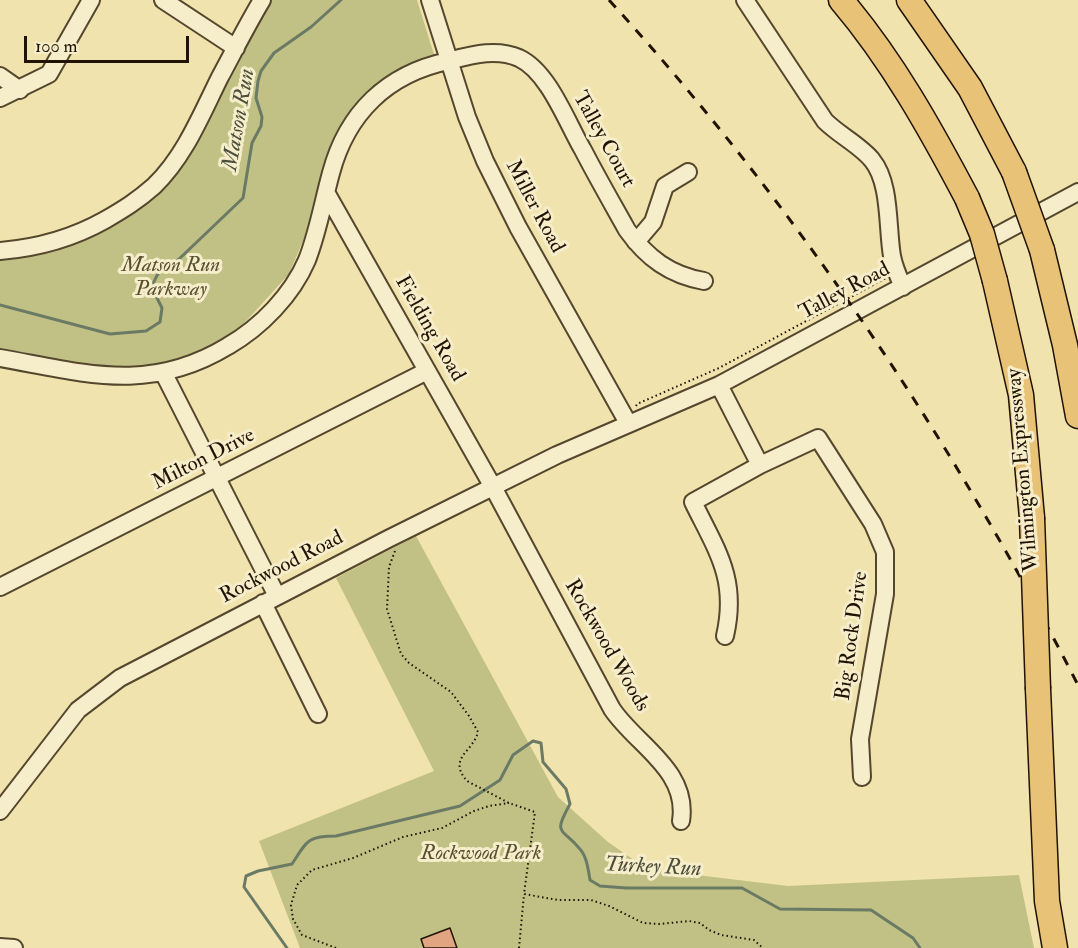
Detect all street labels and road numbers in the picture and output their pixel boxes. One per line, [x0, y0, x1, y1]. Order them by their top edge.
street label: Talley Court [566, 88, 640, 192]
street label: Miller Road [499, 156, 569, 258]
street label: Talley Road [795, 258, 895, 326]
street label: Fielding Road [389, 272, 469, 386]
street label: Wilmington Expressway [1003, 367, 1045, 573]
street label: Milton Drive [149, 424, 259, 496]
street label: Rockwood Road [216, 526, 348, 610]
street label: Big Rock Drive [831, 570, 875, 702]
street label: Rockwood Woods [558, 575, 654, 717]

